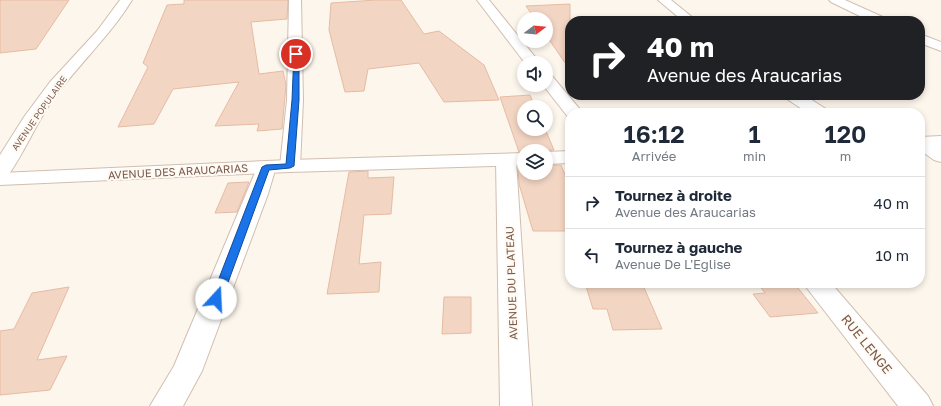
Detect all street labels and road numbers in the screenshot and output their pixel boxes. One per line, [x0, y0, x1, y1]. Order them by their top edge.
street label: AVENUE POPULAIRE [9, 73, 69, 153]
street label: AVENUE DES ARAUCARIAS [108, 161, 248, 181]
street label: AVENUE DU PLATEAU [503, 226, 519, 340]
street label: RUE LENGE [838, 311, 896, 377]

